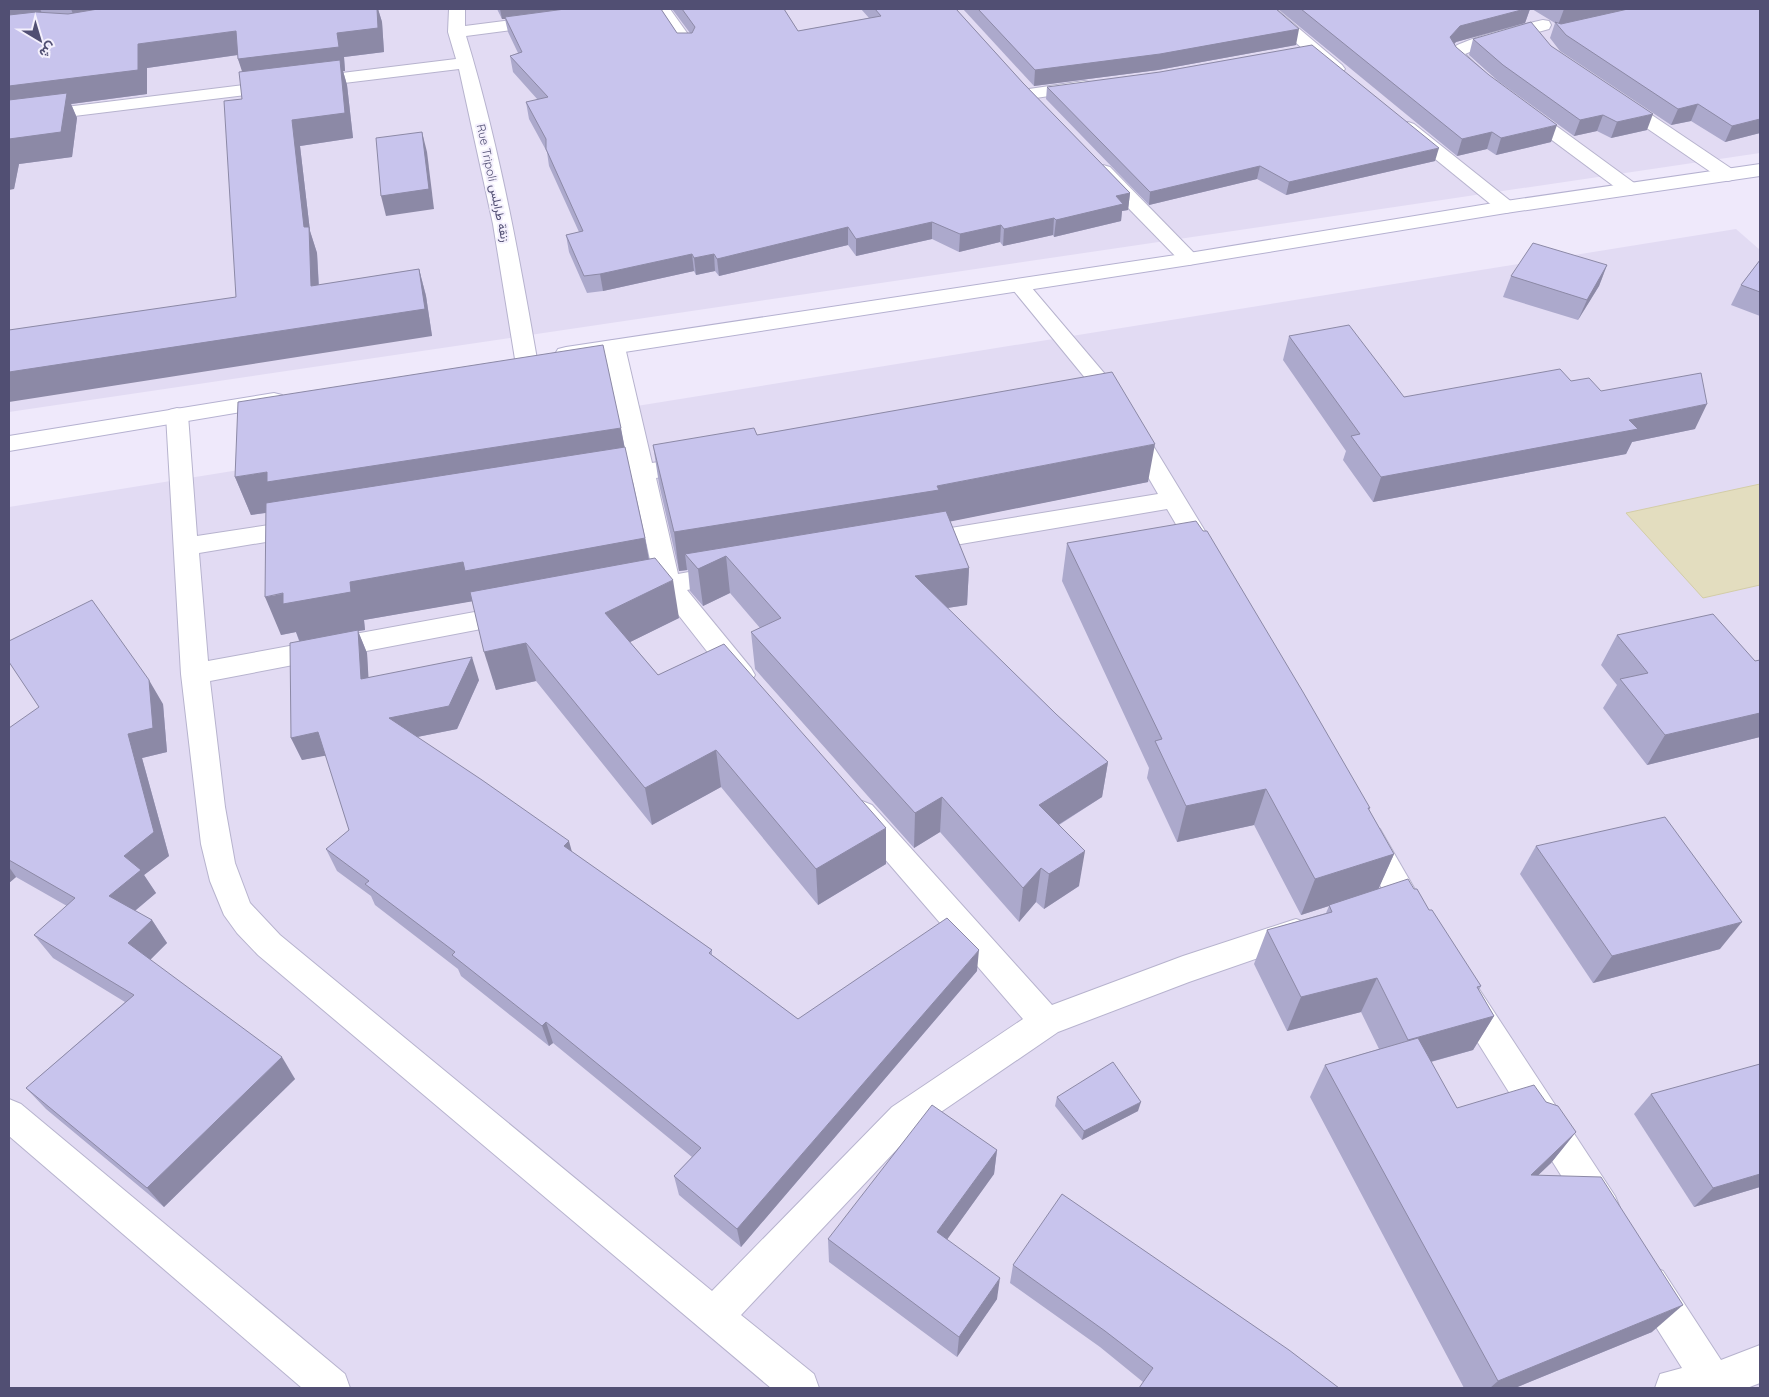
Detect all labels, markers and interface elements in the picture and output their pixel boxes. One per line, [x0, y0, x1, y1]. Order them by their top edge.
north arrow [15, 15, 65, 65]
text: ش [36, 38, 60, 63]
street label: Rue Tripoli زنقة طرابلس [473, 122, 513, 244]

